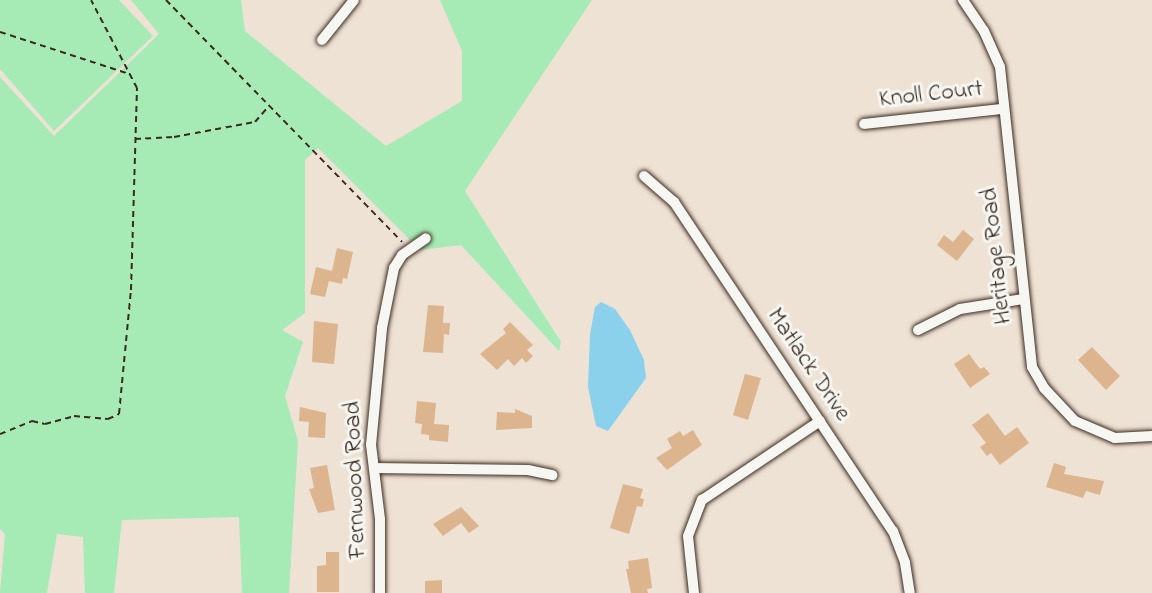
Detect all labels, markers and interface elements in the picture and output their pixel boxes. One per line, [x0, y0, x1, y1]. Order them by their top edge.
street label: Knoll Court [878, 75, 984, 115]
street label: Heritage Road [976, 186, 1018, 326]
street label: Matlack Drive [760, 303, 856, 427]
street label: Fernwood Road [339, 401, 373, 559]

